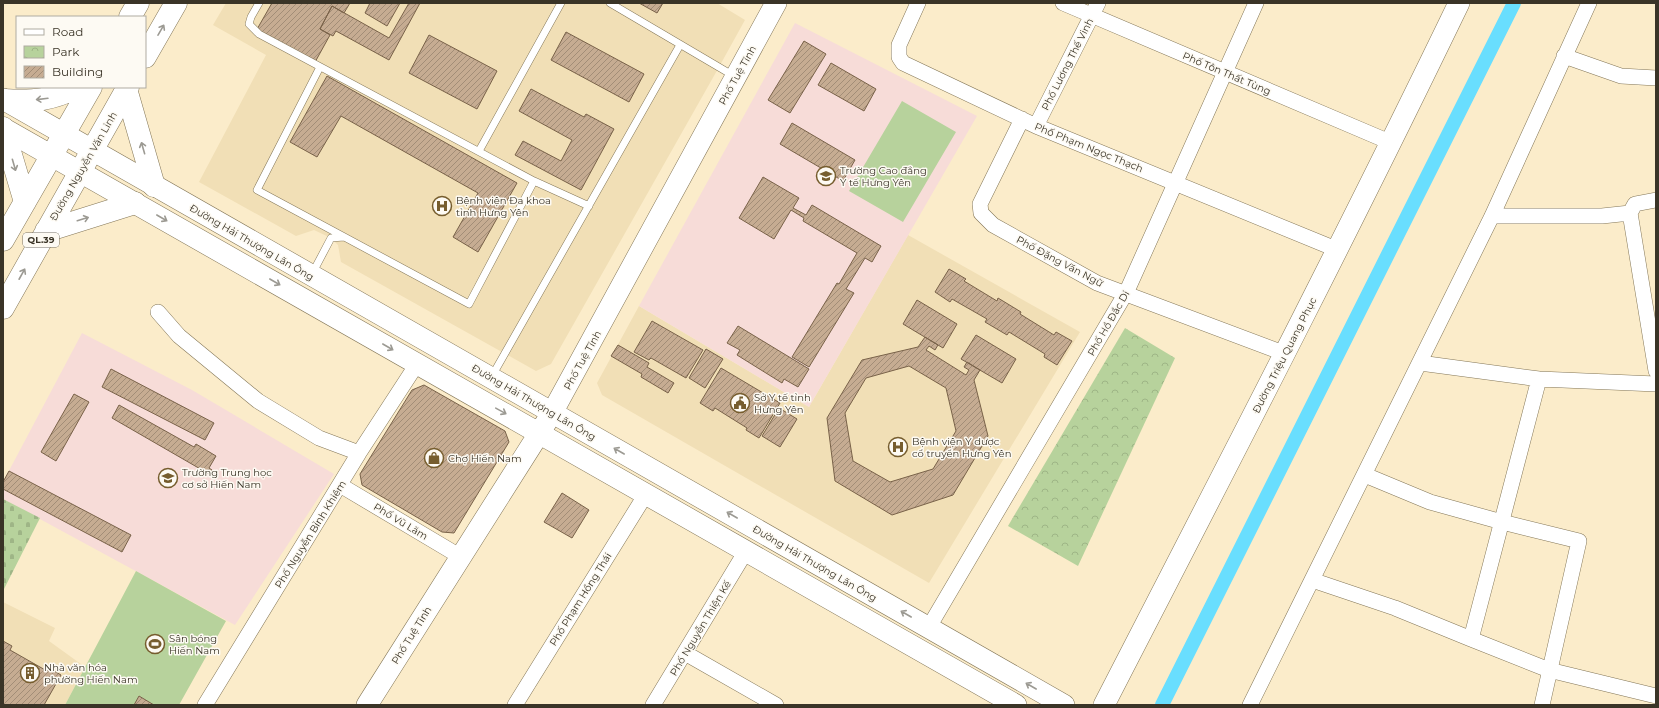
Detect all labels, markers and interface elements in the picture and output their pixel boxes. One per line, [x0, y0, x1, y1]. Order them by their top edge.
legend [16, 16, 146, 88]
street label: Phố Lương Thế Vinh [1039, 16, 1096, 113]
text: Road [52, 24, 83, 39]
one-way arrow [157, 24, 165, 36]
street label: Phố Tuệ Tĩnh [716, 43, 759, 107]
text: Park [52, 44, 80, 59]
street label: Phố Tôn Thất Tùng [1181, 49, 1273, 98]
text: Building [52, 64, 103, 79]
one-way arrow [36, 96, 49, 103]
street label: Đường Nguyễn Văn Linh [47, 110, 120, 223]
street label: Phố Phạm Ngọc Thạch [1033, 120, 1145, 175]
one-way arrow [139, 142, 146, 155]
one-way arrow [11, 158, 18, 171]
place label: Trường Cao đẳng Y tế Hưng Yên [840, 164, 927, 189]
school or university icon: Trường Cao đẳng Y tế Hưng Yên [815, 165, 837, 187]
place label: Bệnh viện Đa khoa tỉnh Hưng Yên [456, 194, 551, 219]
hospital icon: Bệnh viện Đa khoa tỉnh Hưng Yên [431, 195, 453, 217]
street label: Đường Hải Thượng Lãn Ông [187, 201, 316, 283]
one-way arrow [76, 215, 89, 222]
one-way arrow [156, 215, 168, 223]
road number: QL.39 [23, 233, 59, 247]
street label: Phố Đặng Văn Ngữ [1014, 233, 1106, 290]
one-way arrow [18, 268, 26, 280]
one-way arrow [269, 279, 281, 287]
street label: Phố Hồ Đắc Di [1084, 288, 1132, 358]
street label: Đường Triệu Quang Phục [1249, 295, 1320, 415]
street label: Phố Tuệ Tĩnh [561, 328, 604, 392]
one-way arrow [382, 343, 394, 351]
street label: Đường Hải Thượng Lãn Ông [469, 361, 598, 443]
place label: Sở Y tế tỉnh Hưng Yên [754, 391, 811, 416]
public building icon: Sở Y tế tỉnh Hưng Yên [729, 392, 751, 414]
one-way arrow [495, 407, 507, 415]
place label: Bệnh viện Y dược cổ truyền Hưng Yên [912, 435, 1011, 460]
hospital icon: Bệnh viện Y dược cổ truyền Hưng Yên [887, 436, 909, 458]
one-way arrow [613, 446, 625, 454]
shop icon: Chợ Hiến Nam [423, 447, 445, 469]
place label: Chợ Hiến Nam [448, 452, 522, 465]
place label: Trường Trung học cơ sở Hiến Nam [182, 466, 272, 491]
school or university icon: Trường Trung học cơ sở Hiến Nam [157, 467, 179, 489]
street label: Phố Nguyễn Bỉnh Khiêm [272, 478, 349, 591]
street label: Phố Vũ Lãm [371, 500, 430, 543]
one-way arrow [726, 511, 738, 519]
street label: Đường Hải Thượng Lãn Ông [750, 522, 879, 604]
street label: Phố Phạm Hồng Thái [546, 550, 614, 648]
street label: Phố Nguyễn Thiện Kế [667, 578, 734, 678]
street label: Phố Tuệ Tĩnh [388, 604, 434, 667]
one-way arrow [900, 610, 912, 618]
place label: Sân bóng Hiến Nam [169, 632, 220, 657]
sports icon: Sân bóng Hiến Nam [144, 633, 166, 655]
place label: Nhà văn hóa phường Hiến Nam [44, 661, 138, 686]
building icon: Nhà văn hóa phường Hiến Nam [19, 662, 41, 684]
one-way arrow [1025, 681, 1037, 689]

